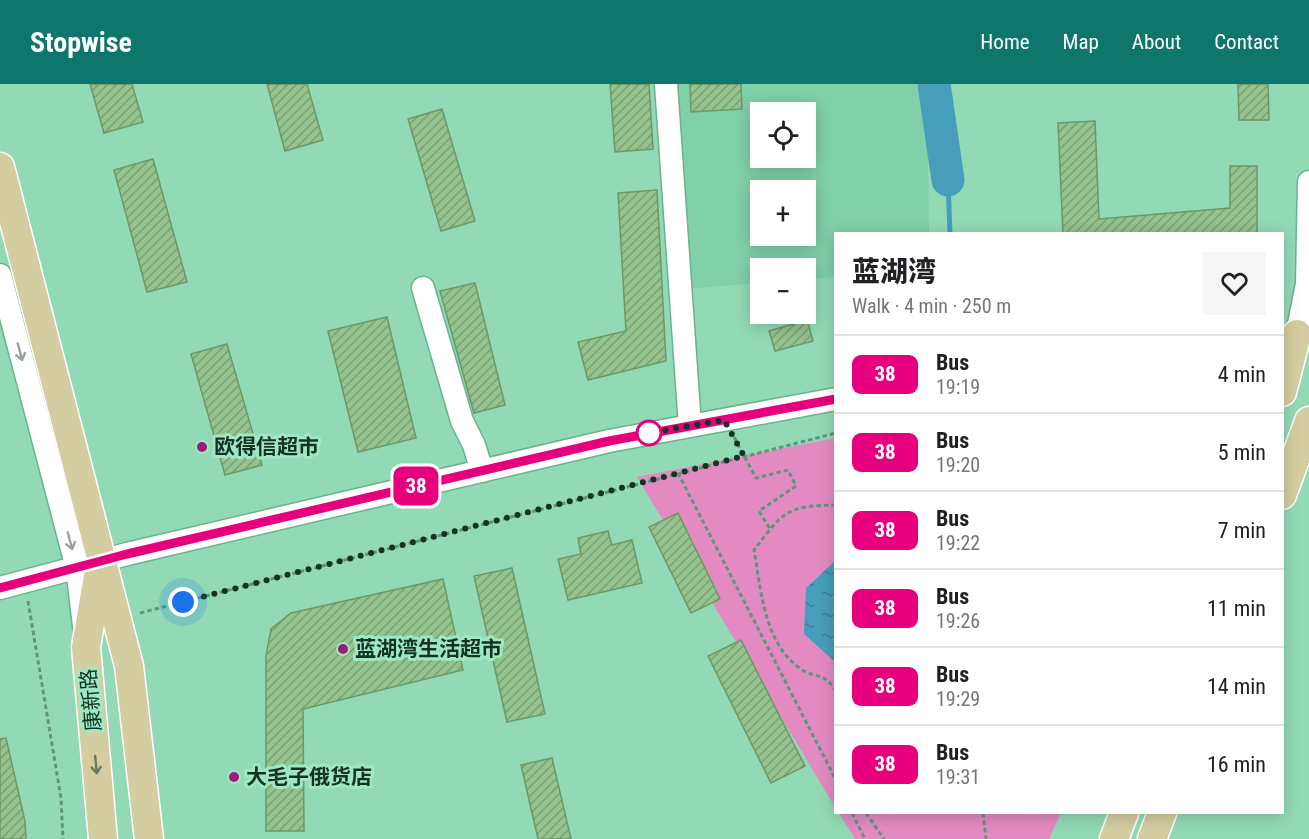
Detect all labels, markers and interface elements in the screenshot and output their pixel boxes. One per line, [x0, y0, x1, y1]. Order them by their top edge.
text: Stopwise [30, 26, 132, 59]
text: Home [980, 30, 1030, 54]
text: Map [1063, 30, 1099, 54]
text: About [1132, 30, 1181, 54]
text: Contact [1214, 30, 1279, 54]
map controls [750, 102, 816, 324]
button: locate [750, 102, 816, 168]
button: + [750, 180, 816, 246]
button: heart [1203, 252, 1266, 315]
text: 蓝湖湾 [852, 255, 936, 288]
button: − [750, 258, 816, 324]
text: Walk · 4 min · 250 m [852, 294, 1011, 318]
one-way arrow [15, 342, 27, 361]
text: Bus [936, 350, 969, 375]
text: 38 [874, 362, 896, 386]
text: 4 min [1218, 362, 1266, 387]
text: 19:19 [936, 375, 980, 399]
unlabelled marker [636, 420, 662, 446]
text: Bus [936, 428, 969, 453]
place label: 欧得信超市 [214, 435, 319, 459]
marker: 欧得信超市 [195, 440, 209, 454]
text: 38 [874, 440, 896, 464]
text: 5 min [1218, 440, 1266, 465]
text: 19:20 [936, 453, 980, 477]
line badge: 38 [389, 466, 443, 506]
text: 38 [405, 474, 427, 498]
text: Bus [936, 506, 969, 531]
text: 38 [874, 518, 896, 542]
text: 7 min [1218, 518, 1266, 543]
one-way arrow [64, 531, 76, 550]
text: 19:22 [936, 531, 980, 555]
text: Bus [936, 584, 969, 609]
your location [168, 587, 198, 617]
text: 38 [874, 596, 896, 620]
text: 11 min [1207, 596, 1266, 621]
text: 19:26 [936, 609, 980, 633]
place label: 蓝湖湾生活超市 [355, 637, 502, 661]
marker: 蓝湖湾生活超市 [336, 642, 350, 656]
text: Bus [936, 662, 969, 687]
street label: 康新路 [76, 668, 106, 732]
text: 38 [874, 674, 896, 698]
text: 14 min [1207, 674, 1266, 699]
text: 19:29 [936, 687, 980, 711]
text: Bus [936, 740, 969, 765]
text: 38 [874, 752, 896, 776]
text: 16 min [1207, 752, 1266, 777]
one-way arrow [91, 755, 102, 775]
place label: 大毛子俄货店 [246, 765, 372, 789]
text: 19:31 [936, 765, 980, 789]
marker: 大毛子俄货店 [227, 770, 241, 784]

